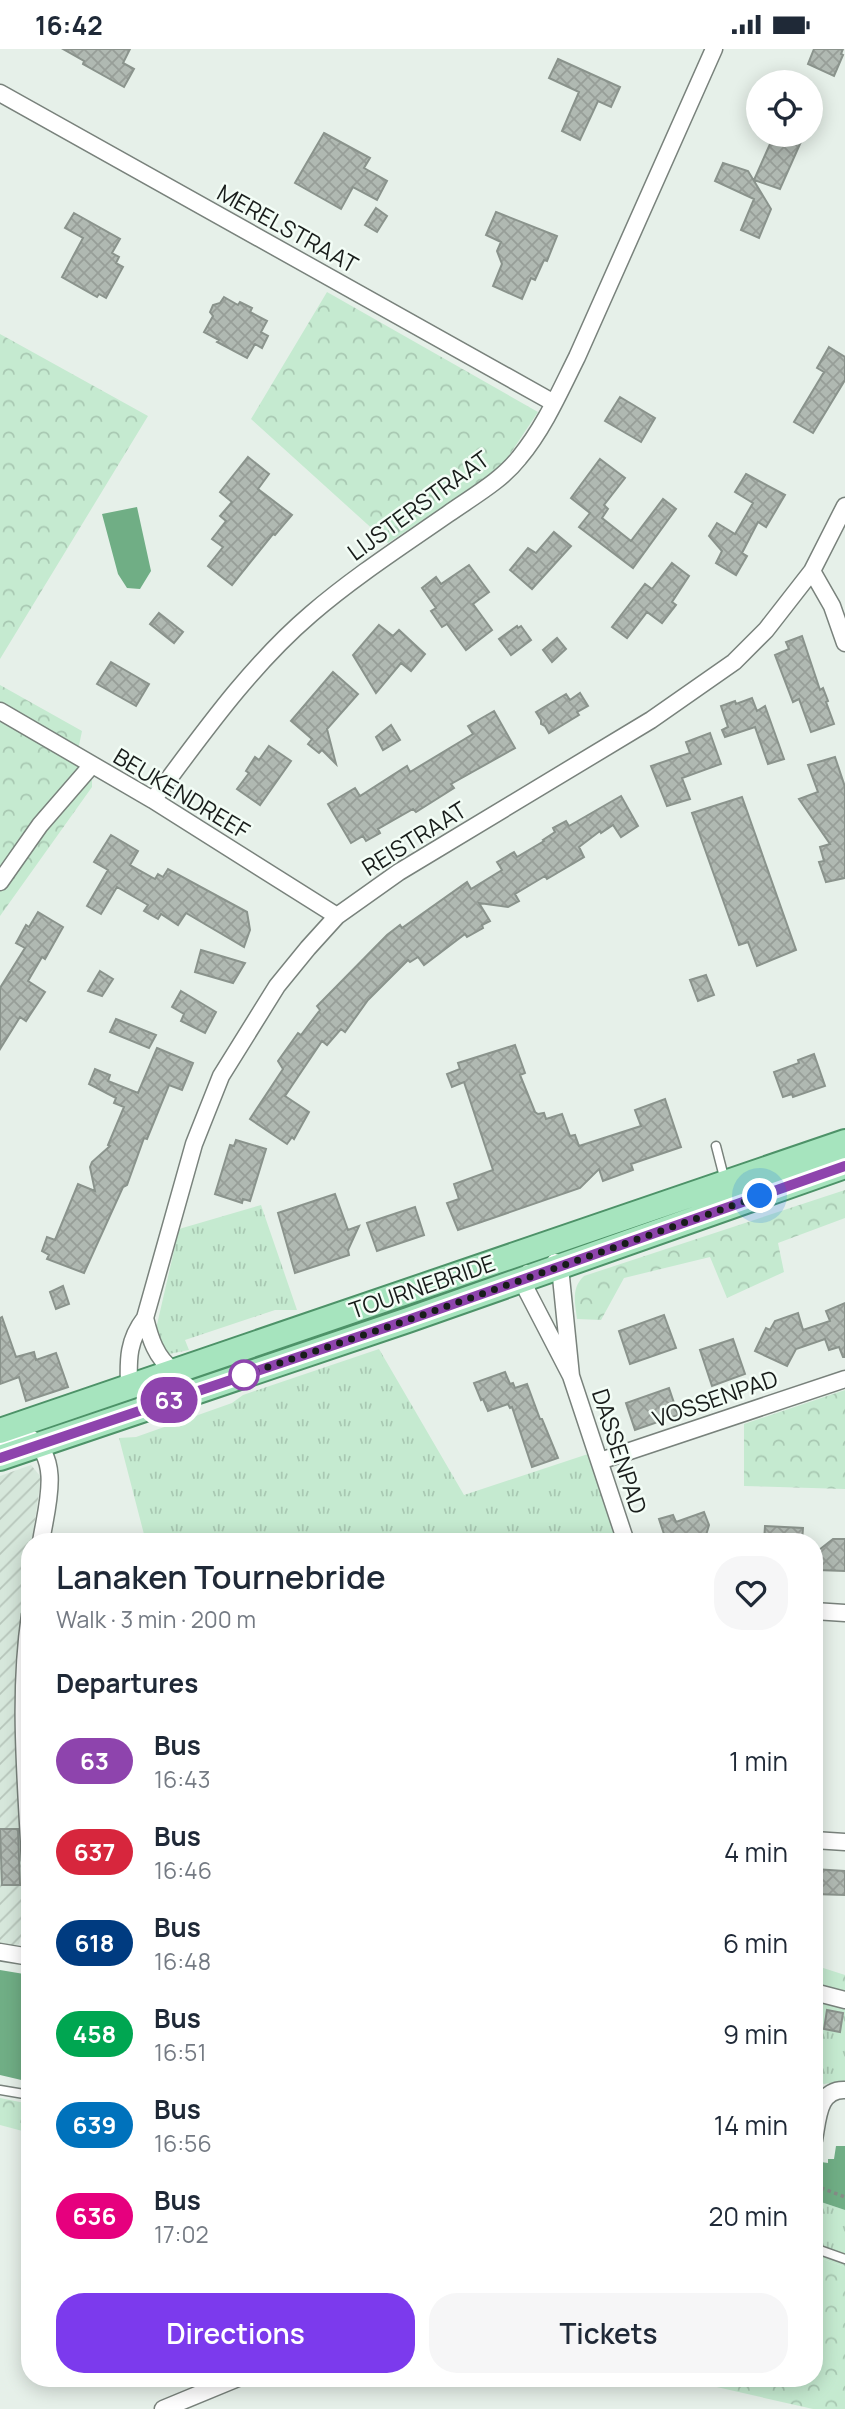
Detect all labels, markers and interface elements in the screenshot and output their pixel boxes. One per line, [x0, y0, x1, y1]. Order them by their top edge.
text: 16:42 [35, 7, 103, 43]
map controls [746, 70, 823, 147]
button: locate [746, 70, 823, 147]
street label: MERELSTRAAT [212, 176, 364, 280]
street label: LIJSTERSTRAAT [341, 443, 496, 567]
street label: BEUKENDREEF [108, 740, 256, 846]
street label: REISTRAAT [356, 793, 473, 883]
your location [742, 1178, 777, 1213]
street label: TOURNEBRIDE [345, 1246, 499, 1326]
unlabelled marker [229, 1360, 259, 1390]
street label: VOSSENPAD [648, 1362, 782, 1434]
line badge: 63 [138, 1377, 200, 1423]
text: 63 [155, 1383, 183, 1416]
street label: DASSENPAD [585, 1385, 655, 1517]
text: Lanaken Tournebride [56, 1554, 386, 1599]
button: heart [714, 1556, 788, 1630]
text: Walk · 3 min · 200 m [56, 1603, 256, 1635]
text: Departures [56, 1665, 198, 1701]
text: Bus [154, 1727, 201, 1763]
text: 1 min [729, 1743, 788, 1779]
text: 63 [80, 1744, 109, 1777]
text: 16:43 [154, 1763, 210, 1795]
text: Bus [154, 1818, 201, 1854]
text: 4 min [724, 1834, 788, 1870]
text: 637 [74, 1835, 115, 1868]
text: 16:46 [154, 1854, 212, 1886]
text: Bus [154, 1909, 201, 1945]
text: 6 min [723, 1925, 788, 1961]
text: 618 [75, 1926, 114, 1959]
text: 16:48 [154, 1945, 211, 1977]
text: Bus [154, 2000, 201, 2036]
text: 9 min [723, 2016, 788, 2052]
text: 458 [73, 2017, 116, 2050]
text: 16:51 [154, 2036, 206, 2068]
text: Bus [154, 2091, 201, 2127]
text: 14 min [714, 2107, 788, 2143]
text: 639 [73, 2108, 116, 2141]
text: 16:56 [154, 2127, 212, 2159]
text: Bus [154, 2182, 201, 2218]
text: 20 min [709, 2198, 788, 2234]
text: 636 [73, 2199, 116, 2232]
text: 17:02 [154, 2218, 209, 2250]
button: Directions [56, 2293, 415, 2373]
button: Tickets [429, 2293, 788, 2373]

